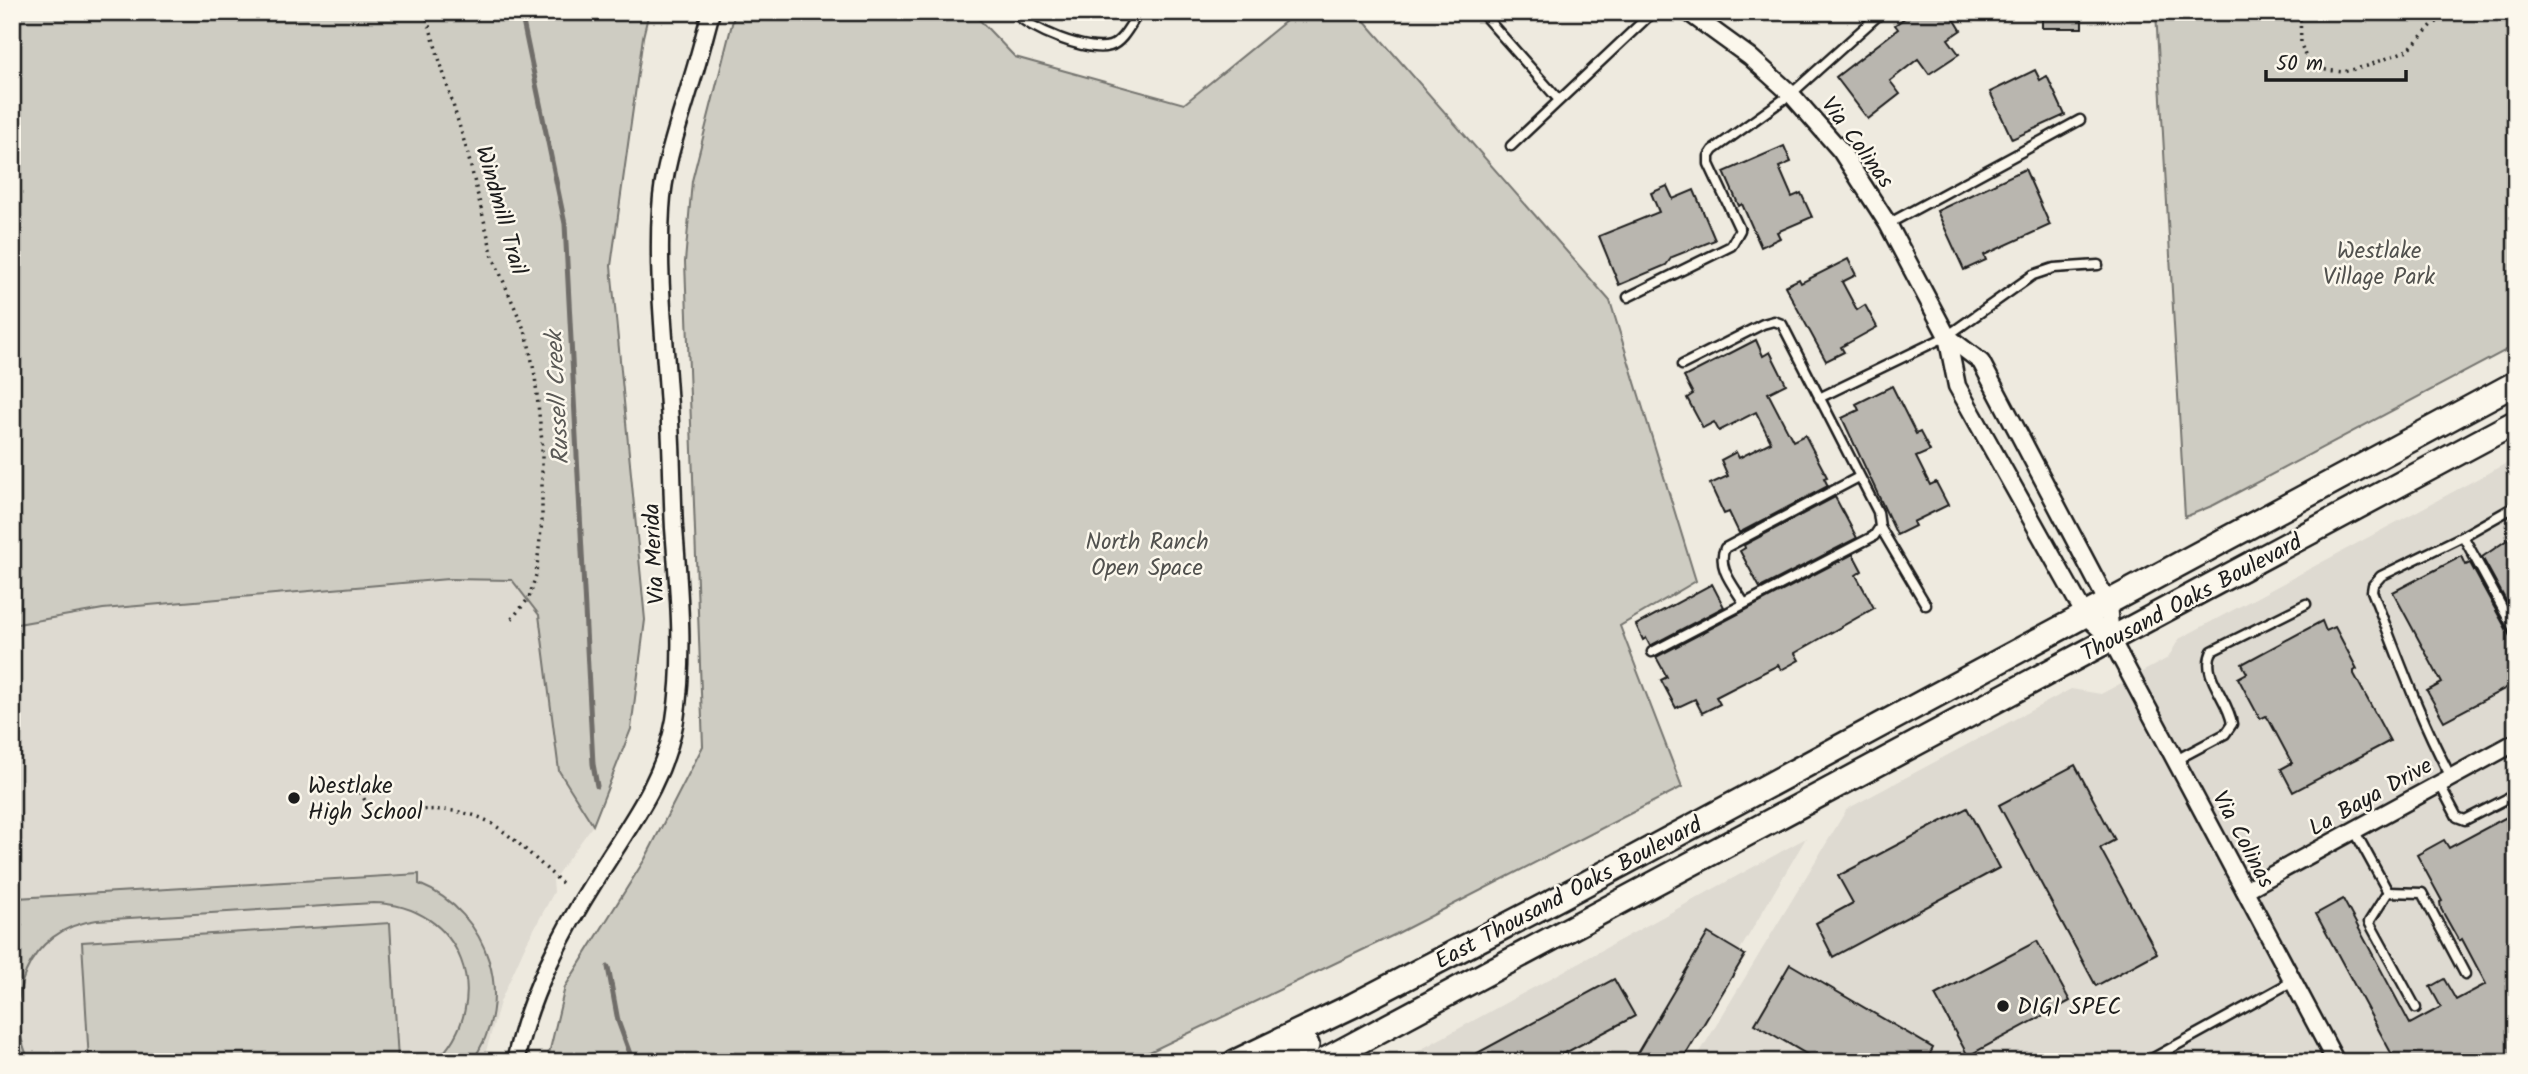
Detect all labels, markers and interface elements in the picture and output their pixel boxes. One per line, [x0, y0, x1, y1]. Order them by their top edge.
scale bar [2266, 38, 2406, 82]
text: 50 m [2276, 48, 2323, 81]
street label: Via Colinas [1811, 90, 1902, 197]
street label: Windmill Trail [464, 142, 536, 280]
park label: Westlake Village Park [2323, 234, 2435, 296]
water label: Russell Creek [535, 327, 581, 466]
street label: Via Merida [634, 502, 676, 606]
park label: North Ranch Open Space [1085, 525, 1209, 587]
street label: Thousand Oaks Boulevard [2075, 525, 2309, 672]
street label: La Baya Drive [2302, 749, 2440, 847]
place label: Westlake High School [308, 769, 423, 831]
street label: Via Colinas [2201, 785, 2283, 895]
marker: Westlake High School [286, 790, 302, 806]
street label: East Thousand Oaks Boulevard [1429, 808, 1710, 980]
place label: DIGI SPEC [2017, 990, 2121, 1026]
marker: DIGI SPEC [1995, 998, 2011, 1014]

